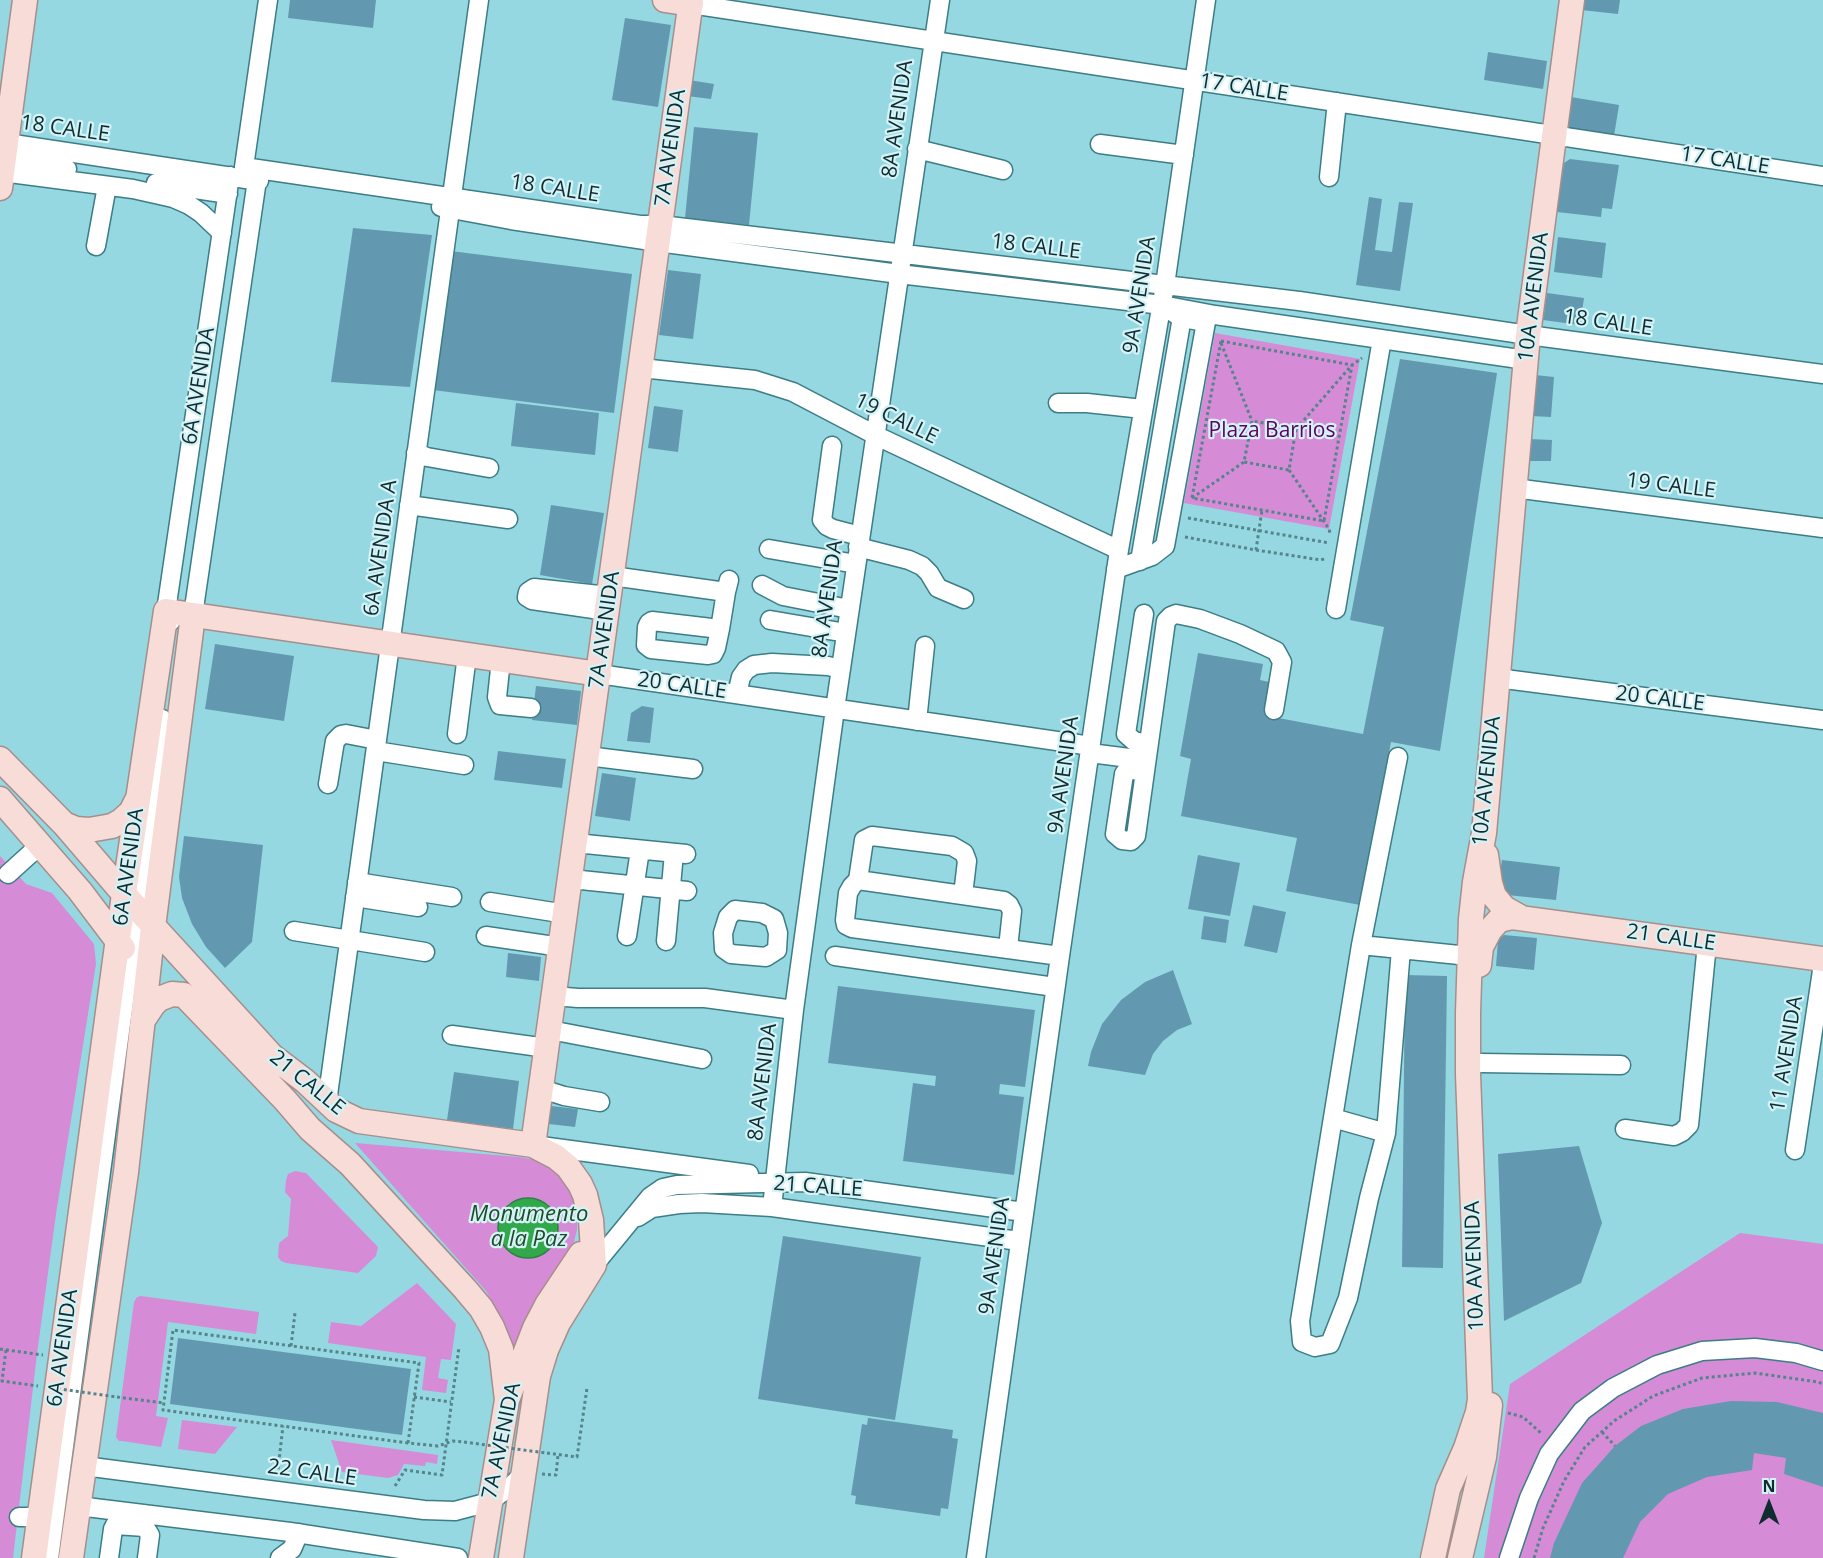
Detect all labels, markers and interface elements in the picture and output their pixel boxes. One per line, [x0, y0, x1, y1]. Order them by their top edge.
street label: 8A AVENIDA [877, 59, 919, 179]
street label: 17 CALLE [1198, 69, 1290, 107]
street label: 7A AVENIDA [650, 88, 692, 208]
street label: 18 CALLE [19, 110, 111, 148]
street label: 17 CALLE [1679, 142, 1771, 180]
street label: 18 CALLE [509, 170, 601, 208]
street label: 18 CALLE [990, 229, 1082, 265]
street label: 10A AVENIDA [1514, 231, 1554, 363]
street label: 9A AVENIDA [1118, 235, 1162, 355]
street label: 18 CALLE [1562, 304, 1654, 342]
street label: 6A AVENIDA [177, 326, 221, 446]
street label: 19 CALLE [850, 388, 942, 450]
park label: Plaza Barrios [1209, 418, 1335, 444]
street label: 19 CALLE [1625, 468, 1717, 504]
street label: 6A AVENIDA A [359, 478, 403, 618]
street label: 8A AVENIDA [807, 539, 849, 659]
street label: 7A AVENIDA [584, 570, 626, 690]
street label: 20 CALLE [636, 667, 728, 705]
street label: 20 CALLE [1614, 681, 1706, 717]
street label: 9A AVENIDA [1043, 715, 1085, 835]
street label: 10A AVENIDA [1468, 715, 1506, 847]
street label: 6A AVENIDA [108, 807, 150, 927]
street label: 21 CALLE [1625, 919, 1717, 957]
street label: 11 AVENIDA [1765, 994, 1809, 1114]
street label: 8A AVENIDA [743, 1022, 783, 1142]
street label: 21 CALLE [264, 1045, 350, 1121]
street label: 21 CALLE [772, 1171, 864, 1203]
street label: 9A AVENIDA [974, 1196, 1016, 1316]
street label: 10A AVENIDA [1460, 1200, 1490, 1332]
water label: Monumento a la Paz [470, 1202, 588, 1254]
street label: 6A AVENIDA [42, 1288, 84, 1408]
street label: 7A AVENIDA [477, 1380, 527, 1502]
street label: 22 CALLE [266, 1454, 358, 1492]
north arrow [1739, 1474, 1799, 1534]
text: N [1762, 1475, 1776, 1497]

